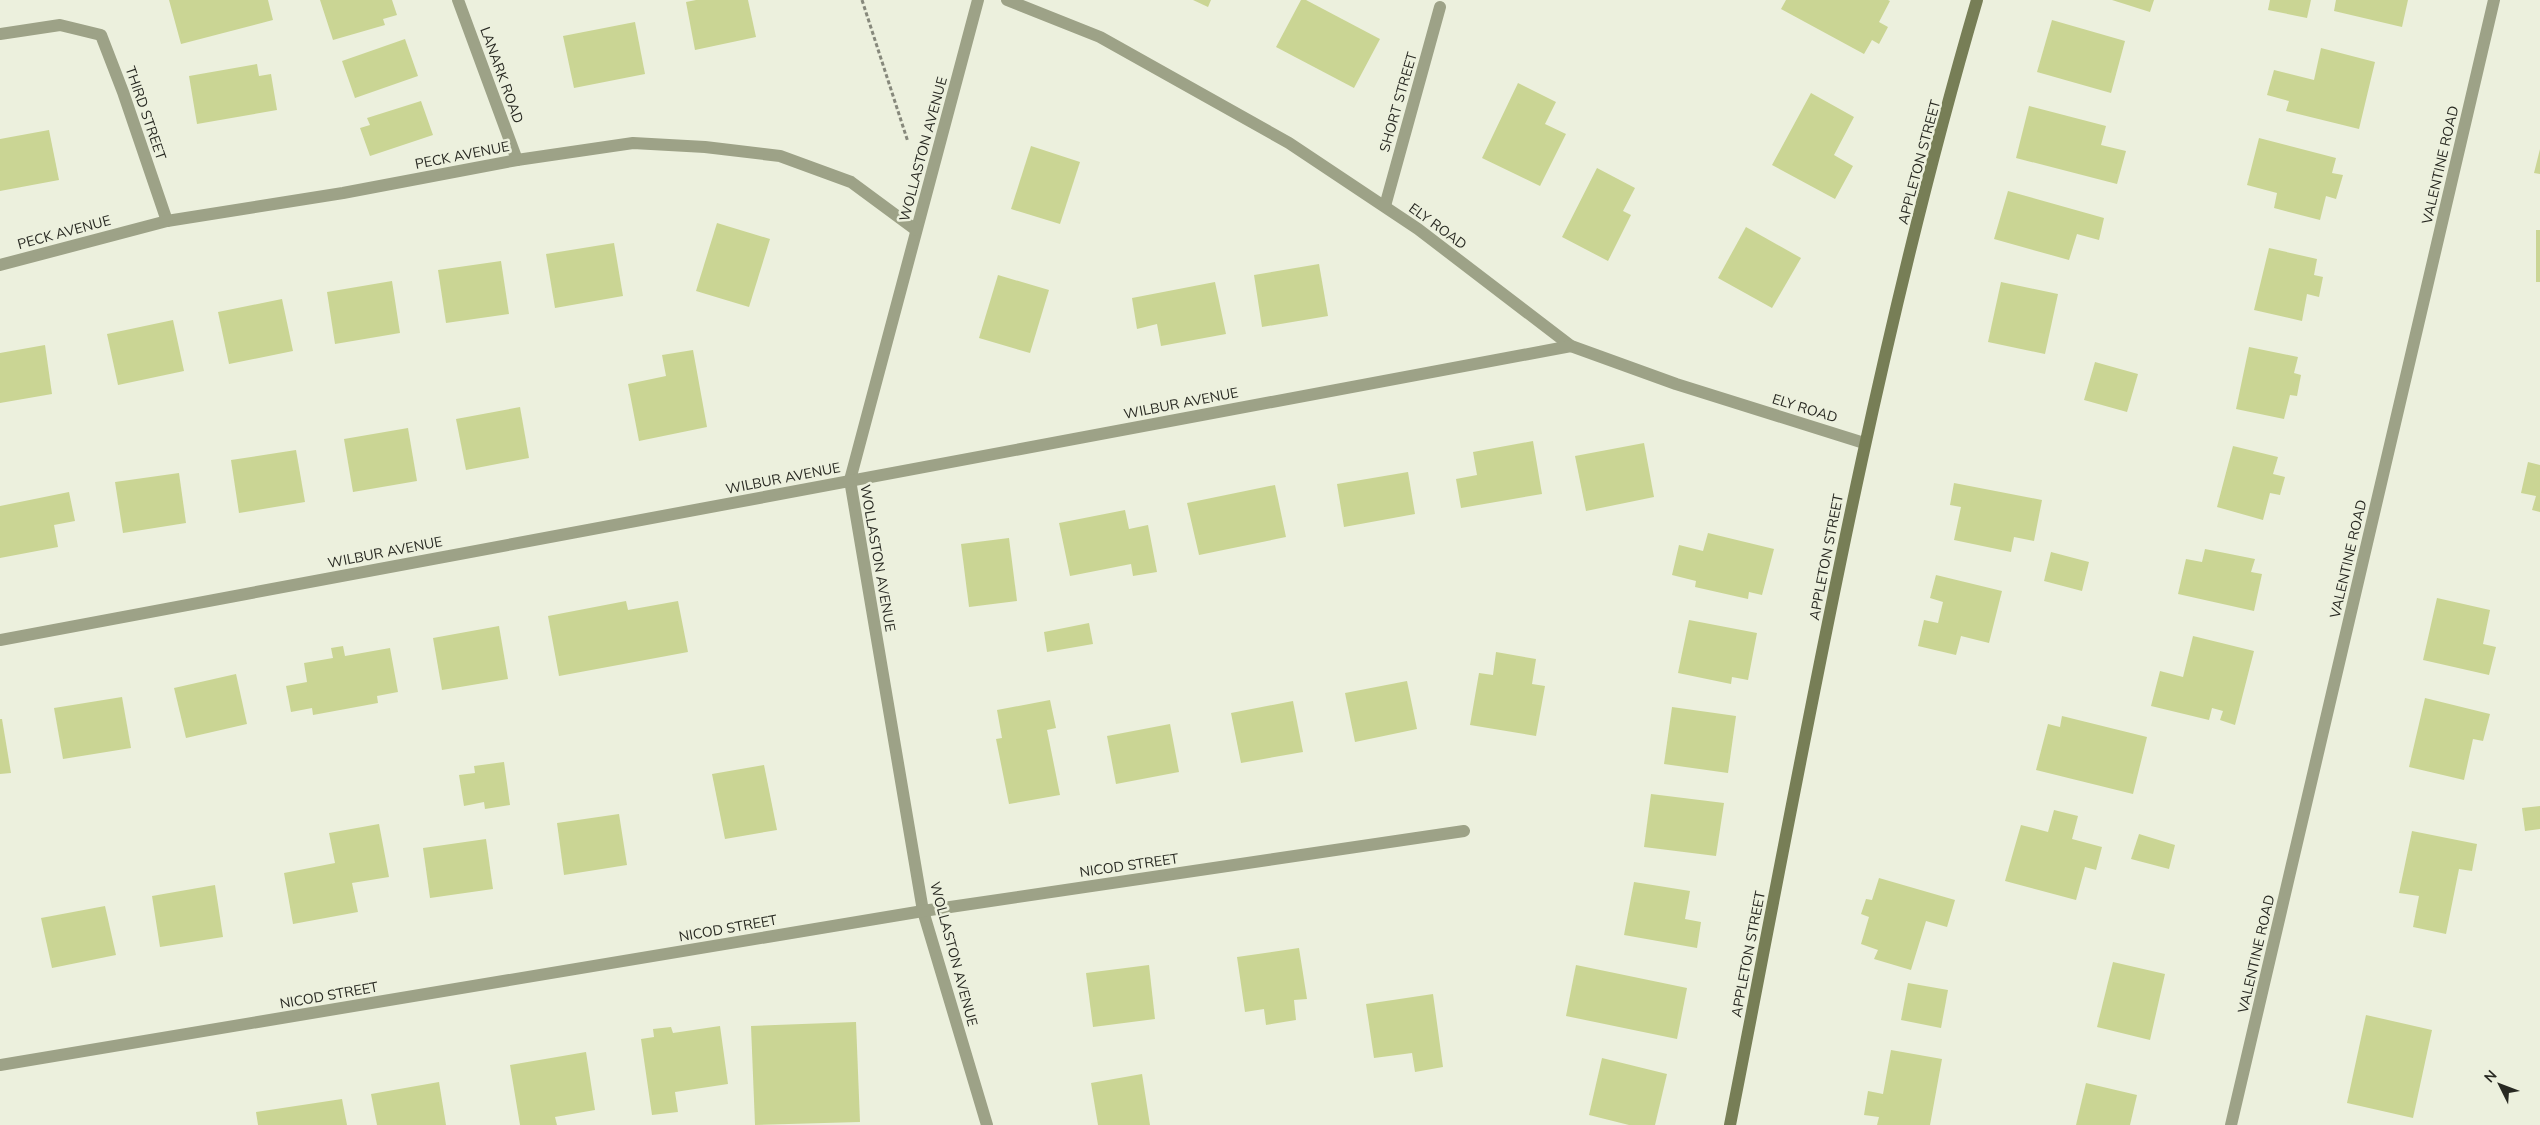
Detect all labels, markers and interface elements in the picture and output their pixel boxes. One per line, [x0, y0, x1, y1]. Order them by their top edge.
street label: LANARK ROAD [476, 24, 528, 126]
street label: SHORT STREET [1375, 49, 1421, 154]
street label: THIRD STREET [122, 64, 171, 163]
street label: WOLLASTON AVENUE [895, 75, 951, 223]
street label: APPLETON STREET [1894, 97, 1944, 226]
street label: VALENTINE ROAD [2418, 104, 2462, 226]
street label: PECK AVENUE [413, 137, 511, 173]
street label: ELY ROAD [1405, 199, 1471, 253]
street label: PECK AVENUE [15, 211, 113, 253]
street label: WILBUR AVENUE [1122, 383, 1240, 423]
street label: ELY ROAD [1770, 390, 1840, 426]
street label: WILBUR AVENUE [724, 458, 842, 498]
street label: WOLLASTON AVENUE [856, 483, 900, 633]
street label: APPLETON STREET [1805, 492, 1847, 622]
street label: VALENTINE ROAD [2326, 498, 2370, 620]
street label: WILBUR AVENUE [326, 532, 444, 572]
street label: NICOD STREET [1078, 849, 1180, 881]
street label: WOLLASTON AVENUE [926, 880, 982, 1028]
street label: APPLETON STREET [1727, 889, 1769, 1019]
street label: VALENTINE ROAD [2234, 893, 2278, 1015]
street label: NICOD STREET [677, 910, 779, 946]
street label: NICOD STREET [278, 977, 380, 1013]
north arrow [2475, 1060, 2525, 1110]
text: N [2480, 1066, 2501, 1086]

